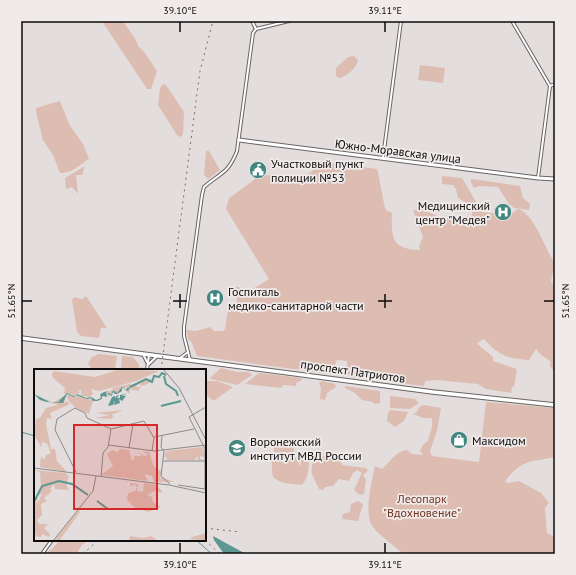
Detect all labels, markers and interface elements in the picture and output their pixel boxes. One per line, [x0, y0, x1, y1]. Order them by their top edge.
text: 39.10°E [163, 4, 197, 17]
text: 39.11°E [368, 4, 402, 17]
street label: Южно-Моравская улица [334, 136, 462, 166]
place label: Участковый пункт полиции №53 [271, 156, 364, 185]
public building icon: Участковый пункт полиции №53 [248, 160, 268, 180]
place label: Медицинский центр "Медея" [416, 198, 490, 227]
hospital icon: Медицинский центр "Медея" [493, 202, 513, 222]
text: 51.65°N [5, 284, 18, 318]
place label: Госпиталь медико-санитарной части [228, 284, 364, 313]
text: 51.65°N [559, 284, 572, 318]
hospital icon: Госпиталь медико-санитарной части [205, 288, 225, 308]
street label: проспект Патриотов [300, 356, 406, 386]
inset map [34, 369, 206, 541]
shop icon: Максидом [449, 430, 469, 450]
place label: Максидом [472, 433, 526, 448]
place label: Воронежский институт МВД России [250, 434, 362, 463]
school or university icon: Воронежский институт МВД России [227, 438, 247, 458]
park label: Лесопарк "Вдохновение" [383, 491, 461, 520]
text: 39.10°E [163, 558, 197, 571]
text: 39.11°E [368, 558, 402, 571]

